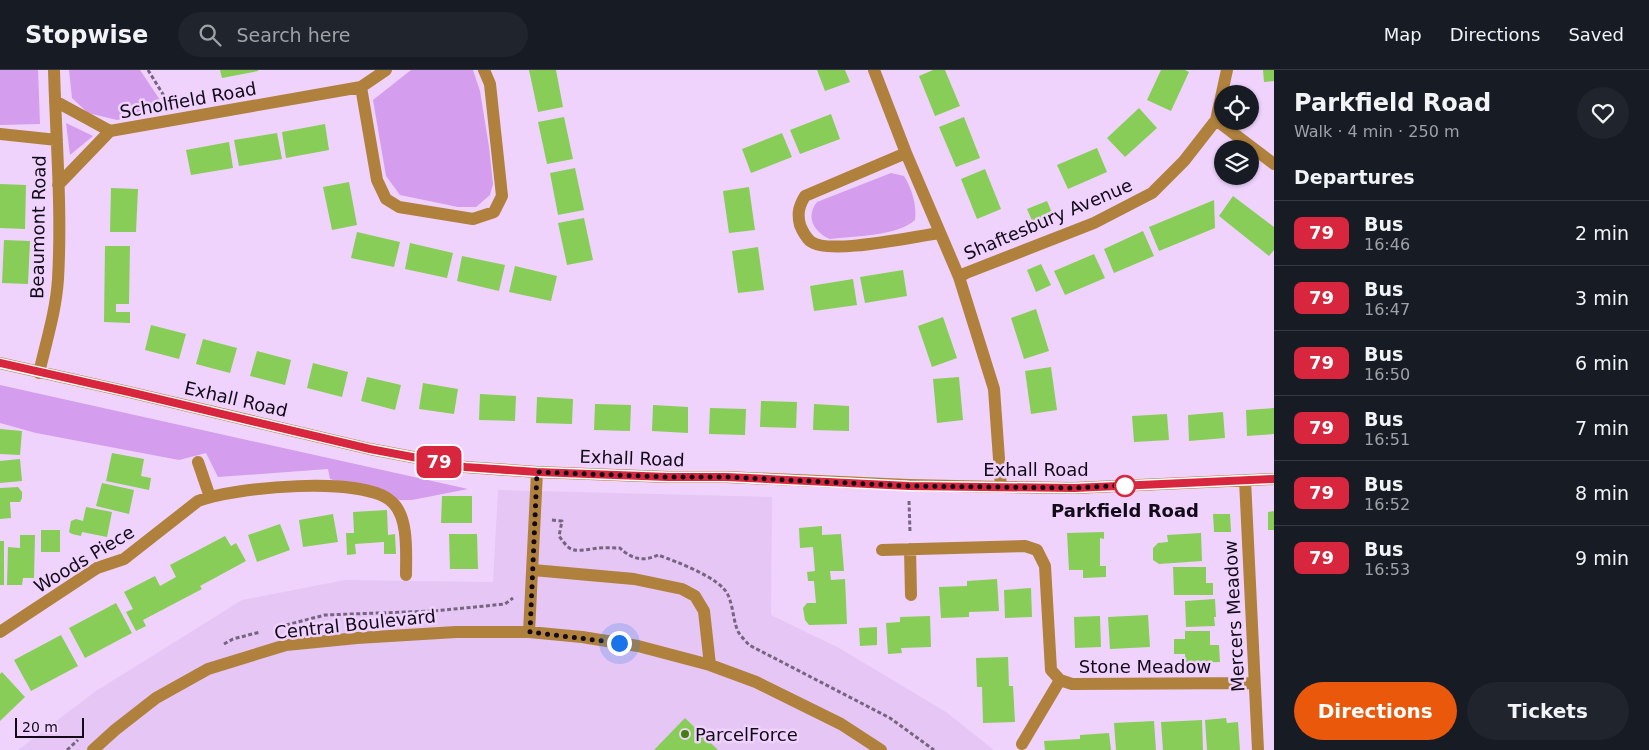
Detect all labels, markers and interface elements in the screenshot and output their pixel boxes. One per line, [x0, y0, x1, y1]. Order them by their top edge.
search box [178, 12, 528, 57]
text: Stopwise [25, 21, 148, 49]
icon: search [196, 21, 224, 49]
text: Search here [236, 24, 351, 46]
text: Map [1384, 24, 1422, 45]
text: Directions [1450, 24, 1540, 45]
text: Saved [1568, 24, 1624, 45]
street label: Scholfield Road [118, 78, 258, 122]
map controls [1214, 85, 1259, 185]
button: locate [1214, 85, 1259, 130]
button: heart [1577, 87, 1629, 139]
text: Parkfield Road [1294, 89, 1491, 117]
text: Walk · 4 min · 250 m [1294, 122, 1459, 141]
button: layers [1214, 140, 1259, 185]
street label: Beaumont Road [26, 155, 50, 299]
text: Departures [1294, 166, 1415, 188]
street label: Shaftesbury Avenue [961, 174, 1135, 264]
text: Bus [1364, 213, 1403, 235]
text: 79 [1309, 222, 1334, 243]
text: 2 min [1575, 222, 1629, 244]
text: 16:46 [1364, 235, 1410, 254]
text: Bus [1364, 278, 1403, 300]
text: 79 [1309, 287, 1334, 308]
text: 3 min [1575, 287, 1629, 309]
text: 16:47 [1364, 300, 1410, 319]
text: Bus [1364, 343, 1403, 365]
text: 79 [1309, 352, 1334, 373]
text: 6 min [1575, 352, 1629, 374]
text: 16:50 [1364, 365, 1410, 384]
street label: Exhall Road [182, 377, 290, 421]
text: Bus [1364, 408, 1403, 430]
text: 79 [1309, 417, 1334, 438]
text: 7 min [1575, 417, 1629, 439]
text: 16:51 [1364, 430, 1410, 449]
line badge: 79 [416, 446, 462, 478]
street label: Exhall Road [579, 446, 685, 470]
text: 79 [426, 451, 452, 472]
street label: Exhall Road [983, 459, 1089, 480]
text: Bus [1364, 473, 1403, 495]
marker: Parkfield Road [1114, 475, 1136, 497]
text: 79 [1309, 482, 1334, 503]
text: 8 min [1575, 482, 1629, 504]
text: 16:52 [1364, 495, 1410, 514]
place label: Parkfield Road [1051, 500, 1199, 521]
street label: Woods Piece [30, 521, 138, 597]
text: Bus [1364, 538, 1403, 560]
street label: Mercers Meadow [1220, 540, 1248, 692]
text: 79 [1309, 547, 1334, 568]
text: 9 min [1575, 547, 1629, 569]
text: 16:53 [1364, 560, 1410, 579]
street label: Central Boulevard [273, 605, 437, 643]
your location [607, 631, 632, 656]
street label: Stone Meadow [1079, 656, 1211, 677]
button: Directions [1294, 682, 1457, 740]
button: Tickets [1467, 682, 1629, 740]
scale bar [15, 715, 84, 738]
text: 20 m [22, 719, 58, 735]
place label: ParcelForce [695, 724, 798, 745]
marker: ParcelForce [679, 728, 691, 740]

